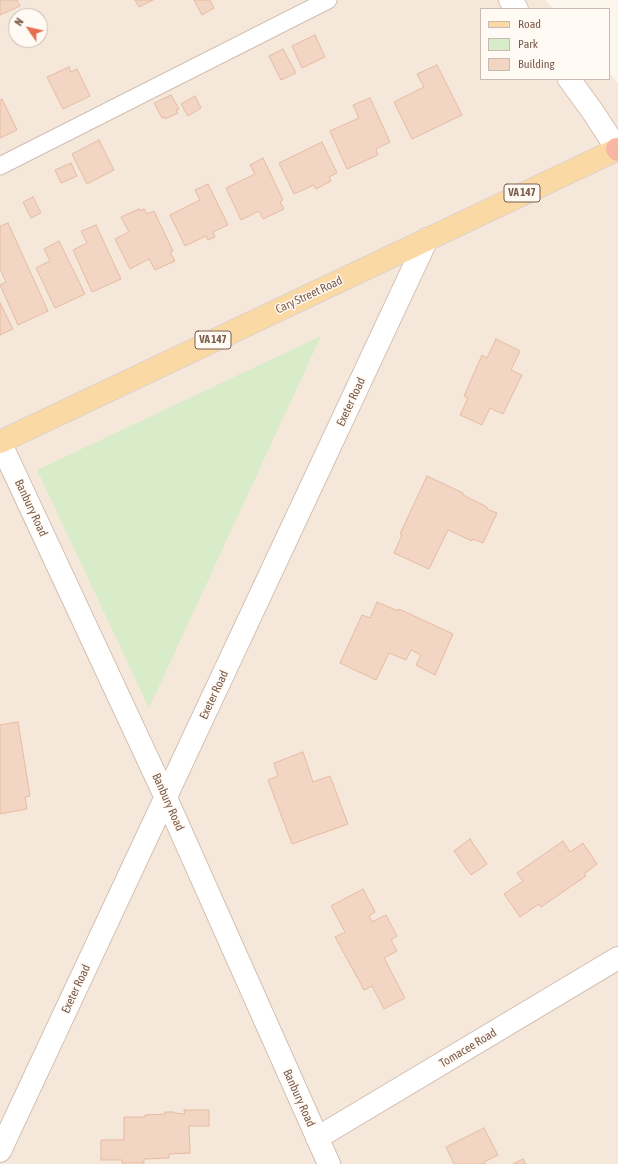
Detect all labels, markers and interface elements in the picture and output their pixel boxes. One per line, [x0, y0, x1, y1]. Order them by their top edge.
north arrow [8, 8, 48, 48]
legend [480, 8, 610, 80]
text: N [12, 16, 26, 28]
text: Road [518, 17, 541, 31]
text: Park [518, 37, 538, 51]
text: Building [518, 57, 555, 71]
road number: VA 147 [504, 184, 540, 202]
street label: Cary Street Road [273, 273, 345, 317]
road number: VA 147 [195, 331, 231, 349]
street label: Exeter Road [333, 375, 369, 429]
street label: Banbury Road [11, 477, 51, 539]
street label: Exeter Road [196, 668, 232, 722]
street label: Banbury Road [149, 771, 187, 833]
street label: Exeter Road [58, 962, 94, 1016]
street label: Tomacee Road [437, 1025, 499, 1071]
street label: Banbury Road [280, 1067, 318, 1129]

